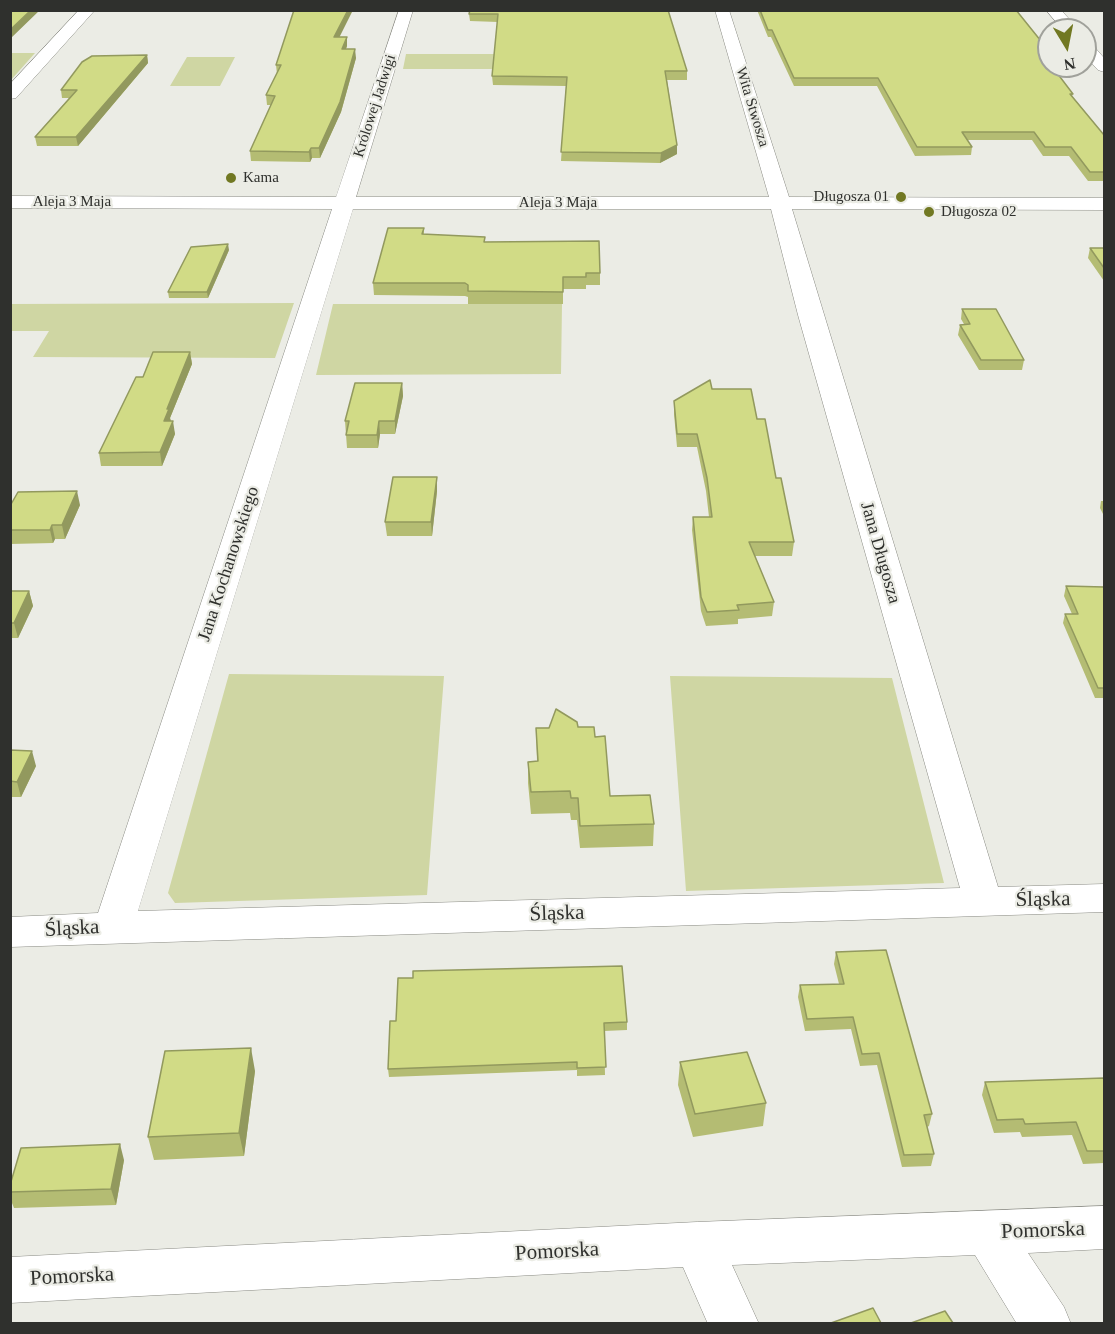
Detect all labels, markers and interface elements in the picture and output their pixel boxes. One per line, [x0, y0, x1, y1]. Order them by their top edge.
north arrow [1037, 18, 1097, 78]
street label: Królowej Jadwigi [350, 52, 400, 160]
text: N [1063, 55, 1077, 74]
street label: Wita Stwosza [731, 65, 773, 149]
place label: Kama [243, 169, 279, 187]
marker: Kama [224, 171, 238, 185]
place label: Długosza 01 [814, 188, 889, 206]
marker: Długosza 01 [894, 190, 908, 204]
street label: Aleja 3 Maja [33, 193, 111, 211]
street label: Aleja 3 Maja [519, 194, 597, 212]
place label: Długosza 02 [941, 203, 1016, 221]
marker: Długosza 02 [922, 205, 936, 219]
street label: Jana Kochanowskiego [194, 484, 264, 644]
street label: Jana Długosza [855, 500, 905, 606]
street label: Śląska [1015, 887, 1071, 913]
street label: Śląska [529, 900, 585, 928]
street label: Śląska [44, 915, 100, 943]
street label: Pomorska [1001, 1217, 1085, 1245]
street label: Pomorska [514, 1237, 600, 1267]
street label: Pomorska [29, 1262, 115, 1292]

